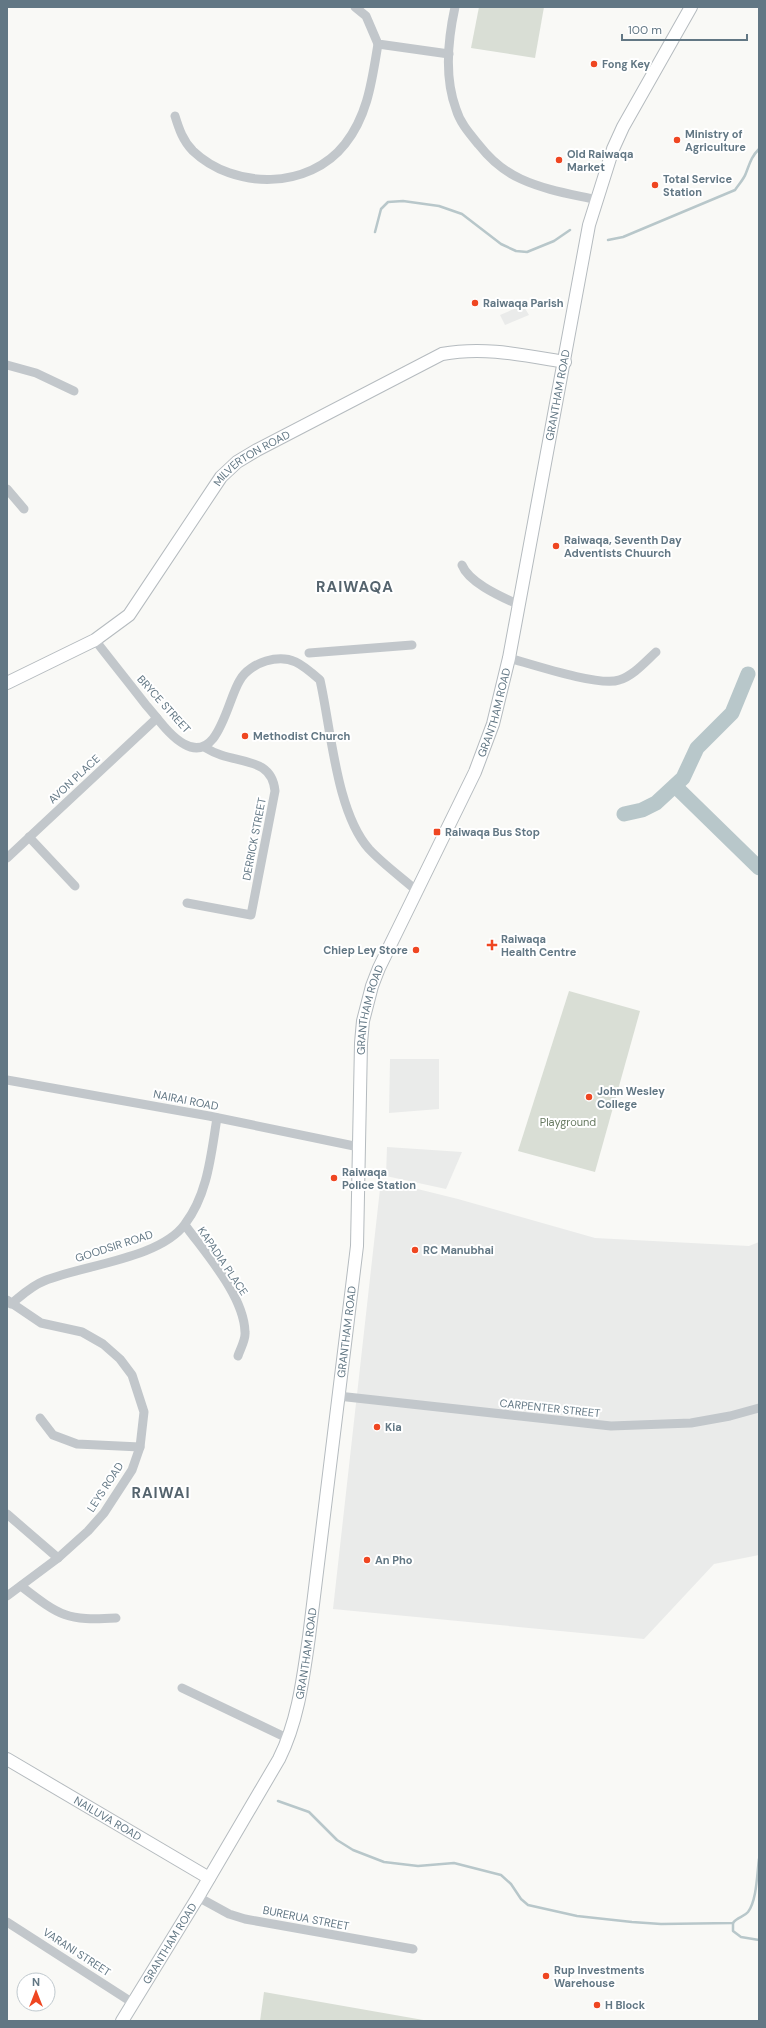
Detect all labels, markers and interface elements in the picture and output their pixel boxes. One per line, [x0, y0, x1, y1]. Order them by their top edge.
scale bar [622, 16, 747, 42]
text: 100 m [628, 22, 662, 38]
place label: Fong Key [602, 57, 651, 71]
marker: Fong Key [589, 59, 599, 69]
place label: Ministry of Agriculture [685, 127, 746, 154]
marker: Ministry of Agriculture [672, 135, 682, 145]
place label: Old Raiwaqa Market [567, 147, 633, 174]
marker: Old Raiwaqa Market [554, 155, 564, 165]
place label: Total Service Station [663, 172, 732, 199]
marker: Total Service Station [650, 180, 660, 190]
place label: Raiwaqa Parish [483, 296, 564, 310]
marker: Raiwaqa Parish [470, 298, 480, 308]
street label: GRANTHAM ROAD [542, 348, 573, 442]
street label: MILVERTON ROAD [210, 427, 293, 489]
place label: Raiwaqa, Seventh Day Adventists Chuurch [564, 533, 682, 560]
marker: Raiwaqa, Seventh Day Adventists Chuurch [551, 541, 561, 551]
district label: RAIWAQA [316, 577, 394, 597]
street label: GRANTHAM ROAD [474, 666, 513, 759]
street label: BRYCE STREET [134, 672, 194, 736]
place label: Methodist Church [253, 729, 351, 743]
marker: Methodist Church [240, 731, 250, 741]
street label: AVON PLACE [45, 752, 103, 806]
street label: DERRICK STREET [239, 796, 269, 882]
place label: Raiwaqa Bus Stop [445, 825, 540, 839]
marker: Raiwaqa Bus Stop [432, 827, 442, 837]
place label: Raiwaqa Health Centre [501, 932, 577, 959]
marker: Raiwaqa Health Centre [486, 939, 498, 951]
place label: Chiep Ley Store [323, 943, 408, 957]
marker: Chiep Ley Store [411, 945, 421, 955]
street label: GRANTHAM ROAD [354, 962, 387, 1055]
place label: John Wesley College [597, 1084, 665, 1111]
street label: NAIRAI ROAD [152, 1087, 220, 1113]
marker: John Wesley College [584, 1092, 594, 1102]
park label: Playground [540, 1115, 596, 1129]
place label: Raiwaqa Police Station [342, 1165, 416, 1192]
marker: Raiwaqa Police Station [329, 1173, 339, 1183]
street label: KAPADIA PLACE [195, 1224, 251, 1298]
street label: GOODSIR ROAD [73, 1227, 155, 1265]
place label: RC Manubhai [423, 1243, 494, 1257]
marker: RC Manubhai [410, 1245, 420, 1255]
street label: GRANTHAM ROAD [334, 1285, 359, 1379]
street label: CARPENTER STREET [499, 1396, 601, 1420]
place label: Kia [385, 1420, 402, 1434]
marker: Kia [372, 1422, 382, 1432]
street label: LEYS ROAD [84, 1459, 127, 1515]
district label: RAIWAI [131, 1483, 191, 1503]
place label: An Pho [375, 1553, 413, 1567]
marker: An Pho [362, 1555, 372, 1565]
street label: GRANTHAM ROAD [292, 1606, 320, 1700]
street label: NAILUVA ROAD [71, 1793, 145, 1844]
street label: GRANTHAM ROAD [139, 1900, 200, 1986]
street label: BURERUA STREET [262, 1903, 350, 1933]
street label: VARANI STREET [40, 1925, 114, 1979]
place label: Rup Investments Warehouse [554, 1963, 645, 1990]
marker: Rup Investments Warehouse [541, 1971, 551, 1981]
north arrow [16, 1972, 56, 2012]
text: N [32, 1975, 40, 1989]
place label: H Block [605, 1998, 646, 2012]
marker: H Block [592, 2000, 602, 2010]

